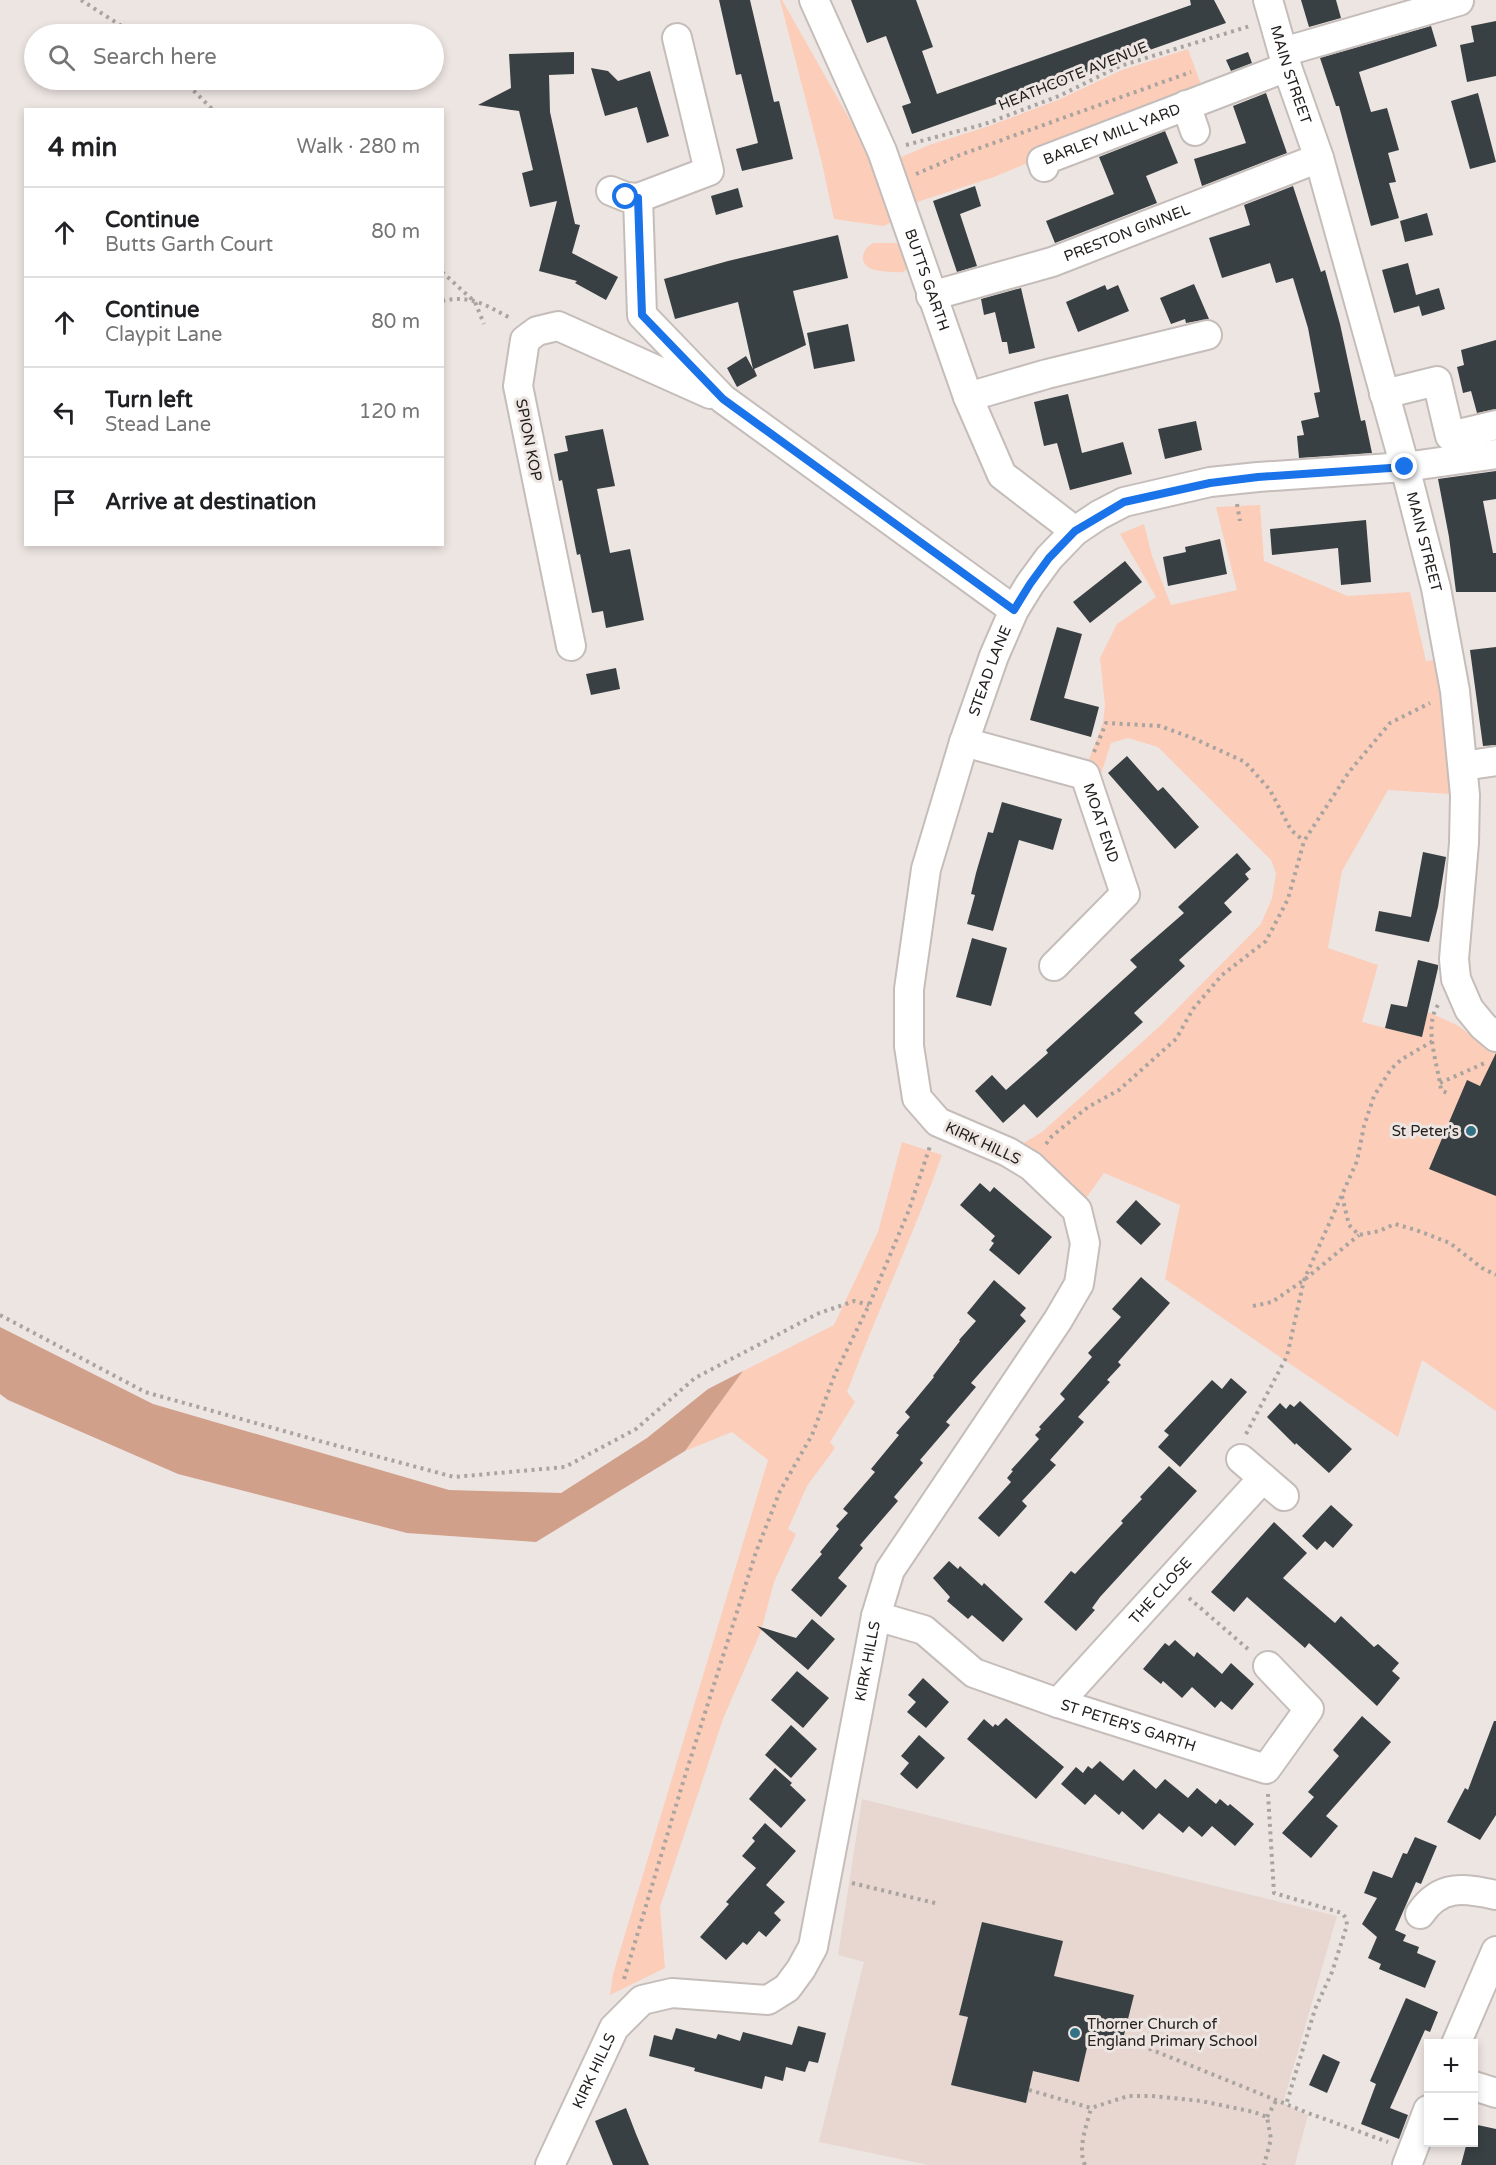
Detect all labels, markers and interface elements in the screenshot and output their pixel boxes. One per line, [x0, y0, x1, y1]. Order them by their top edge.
street label: MAIN STREET [1267, 23, 1315, 126]
search box [24, 24, 444, 90]
street label: HEATHCOTE AVENUE [996, 38, 1150, 114]
icon: search [45, 41, 78, 74]
text: Search here [93, 44, 217, 70]
street label: BARLEY MILL YARD [1040, 100, 1183, 169]
text: 4 min [48, 132, 117, 163]
text: Walk · 280 m [297, 135, 420, 159]
route start [612, 183, 638, 209]
street label: PRESTON GINNEL [1061, 200, 1193, 266]
text: Continue [105, 207, 200, 233]
icon: ahead [48, 216, 81, 249]
text: 80 m [371, 220, 420, 244]
street label: BUTTS GARTH [901, 226, 953, 333]
text: Butts Garth Court [105, 233, 273, 257]
text: Continue [105, 297, 200, 323]
icon: ahead [48, 306, 81, 339]
text: 80 m [371, 310, 420, 334]
text: Claypit Lane [105, 323, 222, 347]
text: Turn left [105, 387, 193, 413]
icon: left [48, 396, 81, 429]
street label: SPION KOP [512, 397, 546, 483]
text: 120 m [359, 400, 420, 424]
text: Stead Lane [105, 413, 211, 437]
route end [1391, 453, 1417, 479]
icon: arrive [48, 486, 81, 519]
text: Arrive at destination [105, 489, 316, 515]
street label: MAIN STREET [1403, 490, 1446, 594]
street label: STEAD LANE [965, 623, 1015, 718]
street label: MOAT END [1079, 781, 1123, 865]
street label: KIRK HILLS [942, 1118, 1024, 1168]
place label: St Peter's [1392, 1122, 1459, 1140]
marker: St Peter's [1464, 1124, 1478, 1138]
street label: THE CLOSE [1125, 1554, 1195, 1628]
street label: KIRK HILLS [851, 1620, 884, 1703]
street label: ST PETER'S GARTH [1058, 1695, 1198, 1755]
place label: Thorner Church of England Primary School [1087, 2015, 1257, 2050]
marker: Thorner Church of England Primary School [1068, 2026, 1082, 2040]
street label: KIRK HILLS [569, 2030, 619, 2111]
map controls [1424, 2039, 1478, 2147]
button: + [1424, 2039, 1478, 2093]
button: − [1424, 2093, 1478, 2147]

